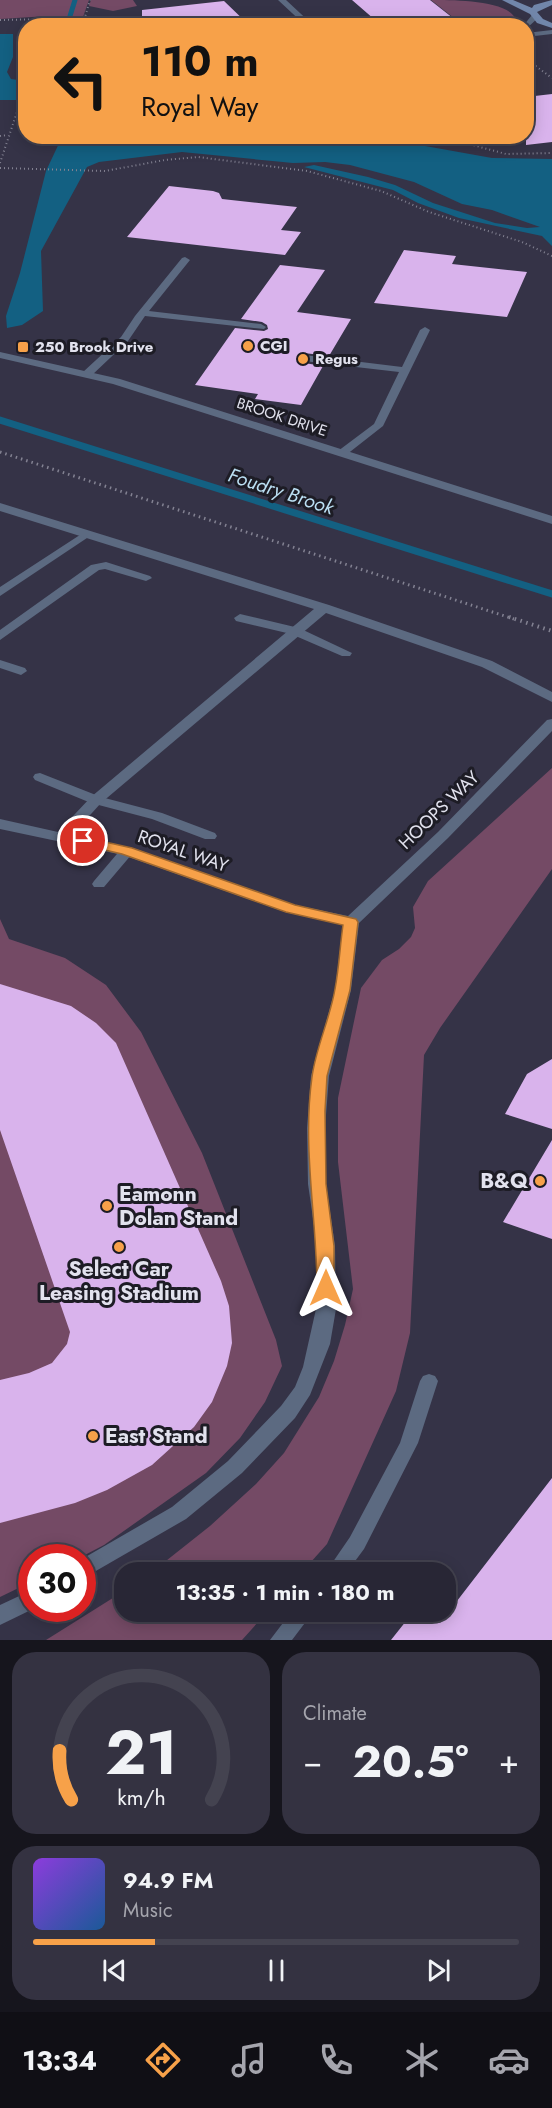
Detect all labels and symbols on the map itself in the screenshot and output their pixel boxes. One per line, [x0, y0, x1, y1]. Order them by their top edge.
place label: CGI [260, 335, 288, 357]
place label: 250 Brook Drive [35, 336, 154, 358]
marker: CGI [241, 339, 255, 353]
marker: 250 Brook Drive [16, 340, 30, 354]
place label: Regus [315, 348, 358, 370]
marker: Regus [296, 352, 310, 366]
street label: BROOK DRIVE [234, 392, 330, 442]
water label: Foudry Brook [224, 461, 339, 523]
street label: HOOPS WAY [393, 764, 486, 855]
pin [57, 815, 108, 866]
street label: ROYAL WAY [134, 823, 233, 879]
place label: B&Q [480, 1166, 529, 1196]
marker: B&Q [533, 1174, 547, 1188]
place label: Eamonn Dolan Stand [119, 1179, 238, 1233]
marker: Eamonn Dolan Stand [100, 1199, 114, 1213]
marker: Select Car Leasing Stadium [112, 1240, 126, 1254]
place label: Select Car Leasing Stadium [39, 1254, 199, 1308]
position arrow [294, 1256, 358, 1320]
place label: East Stand [105, 1421, 208, 1451]
marker: East Stand [86, 1429, 100, 1443]
speed limit sign: 30 [18, 1544, 96, 1622]

